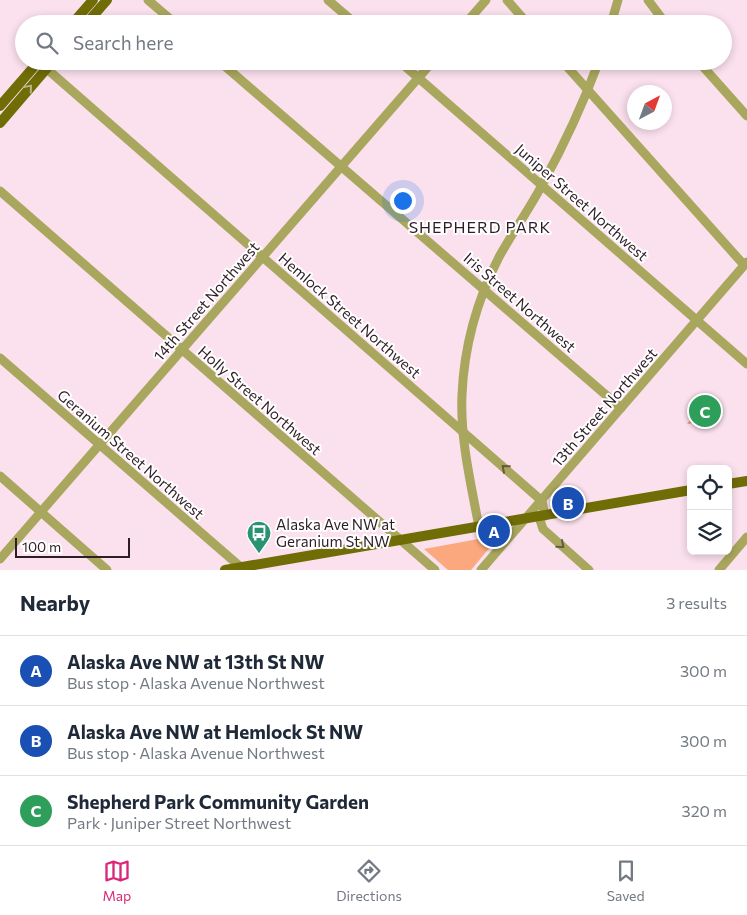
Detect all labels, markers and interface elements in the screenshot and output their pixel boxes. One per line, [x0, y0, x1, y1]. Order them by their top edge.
search box [15, 15, 732, 70]
icon: search [33, 29, 61, 57]
text: Search here [73, 31, 173, 54]
one-way arrow [24, 85, 33, 94]
north arrow [627, 85, 672, 130]
street label: Juniper Street Northwest [512, 140, 652, 264]
your location [390, 188, 416, 214]
district label: SHEPHERD PARK [409, 217, 551, 236]
street label: 14th Street Northwest [149, 238, 263, 364]
street label: Hemlock Street Northwest [275, 248, 425, 382]
street label: Iris Street Northwest [460, 248, 580, 356]
street label: Holly Street Northwest [195, 342, 325, 458]
street label: 13th Street Northwest [548, 344, 660, 470]
street label: Geranium Street Northwest [54, 386, 208, 522]
pin: C [689, 392, 721, 430]
map controls [687, 465, 732, 555]
button: locate [687, 465, 732, 510]
one-way arrow [502, 466, 511, 474]
pin: B [552, 484, 584, 522]
button: layers [687, 510, 732, 555]
pin: A [478, 512, 510, 550]
place label: Alaska Ave NW at Geranium St NW [276, 515, 395, 550]
bus stop icon: Alaska Ave NW at Geranium St NW [246, 520, 272, 554]
scale bar [15, 535, 130, 558]
text: 100 m [22, 538, 61, 555]
one-way arrow [556, 540, 565, 549]
text: Nearby [20, 590, 90, 615]
text: 3 results [666, 593, 727, 612]
text: Alaska Ave NW at 13th St NW [67, 650, 324, 673]
text: A [30, 661, 42, 680]
text: 300 m [680, 661, 727, 680]
text: Bus stop · Alaska Avenue Northwest [67, 673, 325, 692]
text: Alaska Ave NW at Hemlock St NW [67, 720, 363, 743]
text: B [31, 731, 41, 750]
text: 300 m [680, 731, 727, 750]
text: Bus stop · Alaska Avenue Northwest [67, 743, 325, 762]
text: Shepherd Park Community Garden [67, 790, 369, 813]
text: C [31, 801, 41, 820]
text: 320 m [682, 801, 727, 820]
text: Park · Juniper Street Northwest [67, 813, 291, 832]
tab: Map [102, 857, 131, 904]
tab: Directions [336, 857, 402, 904]
tab: Saved [607, 857, 645, 904]

